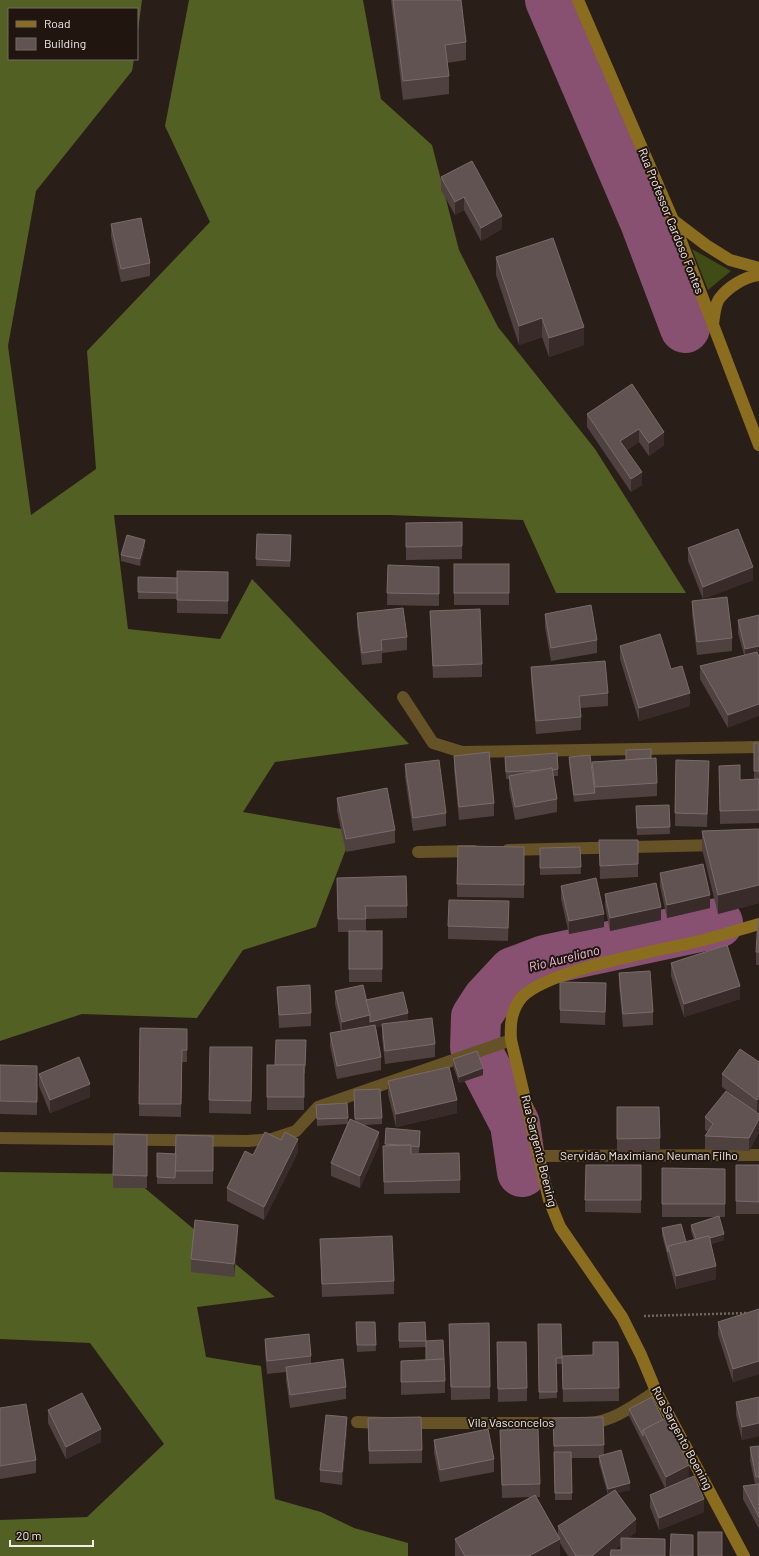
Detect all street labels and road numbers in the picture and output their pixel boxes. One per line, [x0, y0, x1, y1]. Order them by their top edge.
street label: Rua Professor Cardoso Fontes [636, 146, 708, 296]
street label: Rua Sargento Boening [519, 1093, 561, 1208]
street label: Servidão Maximiano Neuman Filho [560, 1148, 738, 1162]
street label: Rua Sargento Boening [650, 1384, 716, 1492]
street label: Vila Vasconcelos [468, 1415, 555, 1429]

